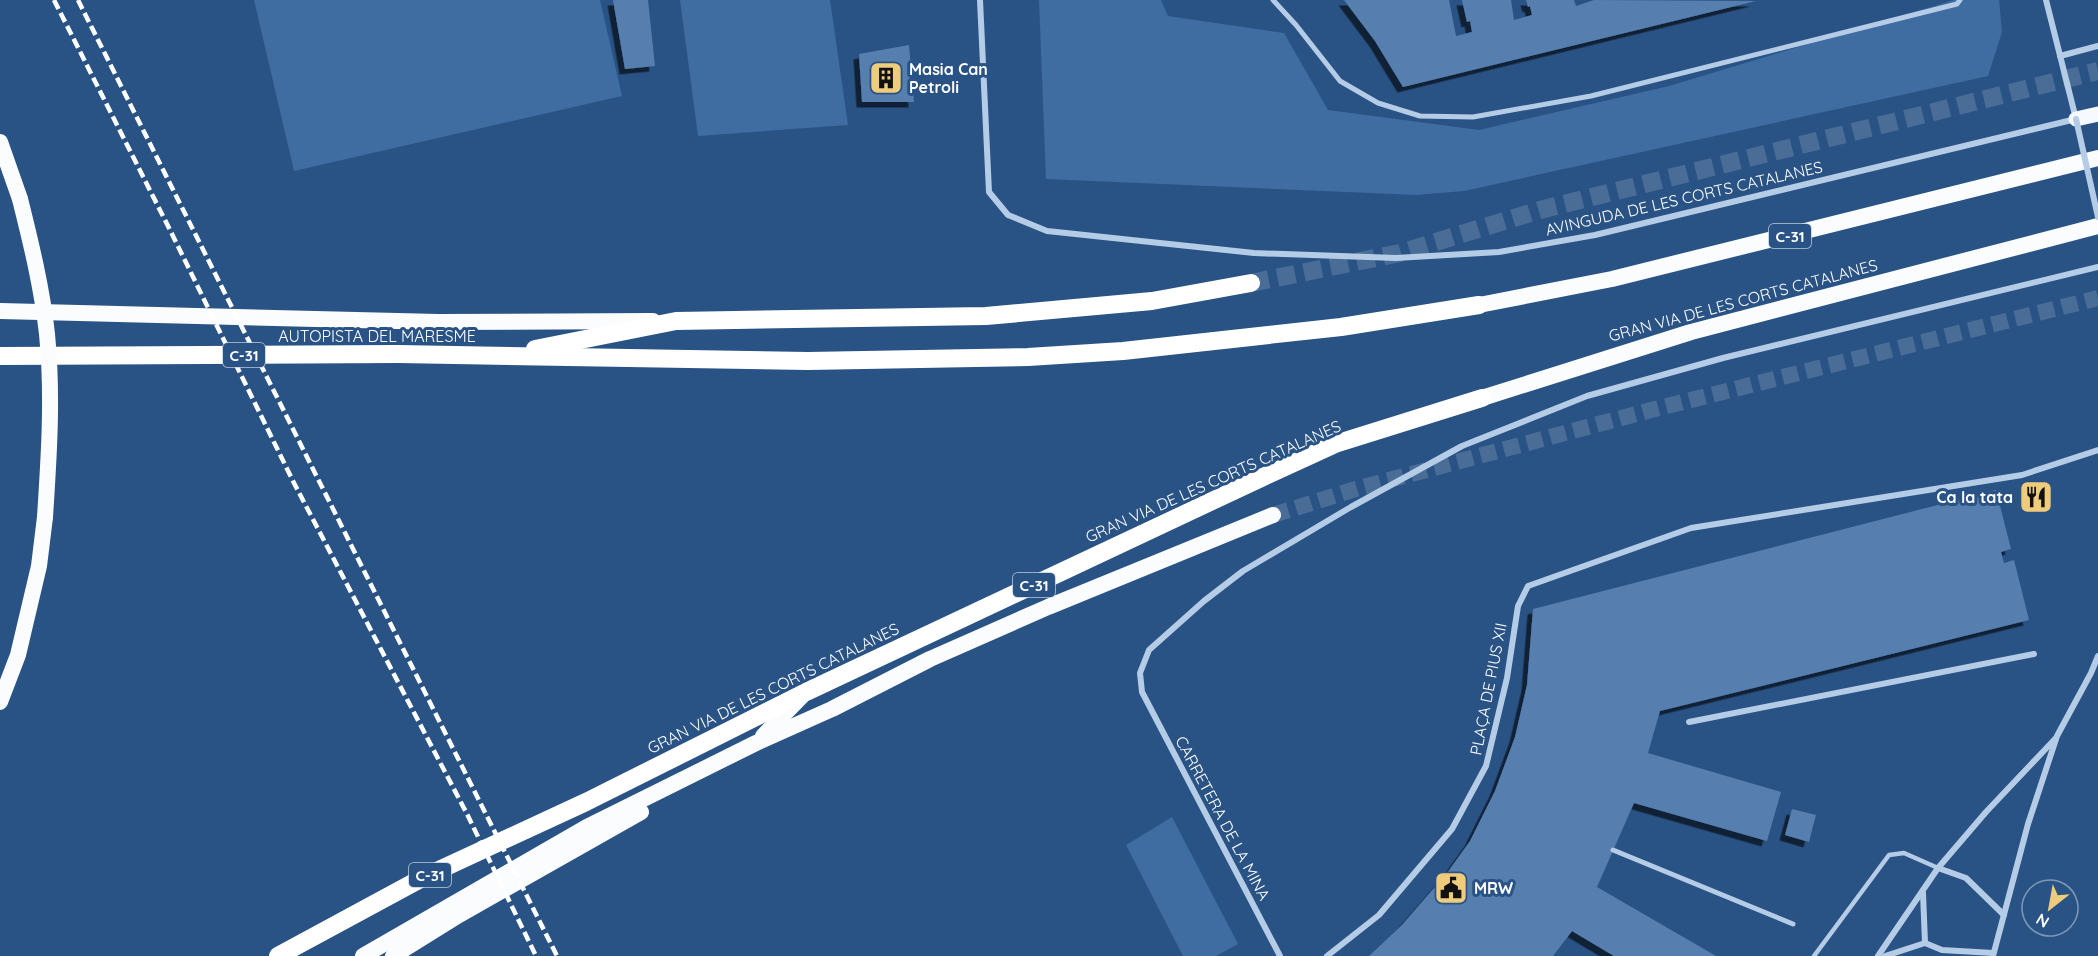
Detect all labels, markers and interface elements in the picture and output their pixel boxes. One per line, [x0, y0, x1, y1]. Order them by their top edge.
place label: Masia Can Petroli [909, 59, 988, 97]
building icon: Masia Can Petroli [868, 60, 904, 96]
street label: AVINGUDA DE LES CORTS CATALANES [1543, 156, 1825, 240]
road number: C-31 [1769, 224, 1811, 248]
street label: GRAN VIA DE LES CORTS CATALANES [1606, 254, 1880, 346]
street label: AUTOPISTA DEL MARESME [278, 326, 476, 346]
road number: C-31 [223, 343, 265, 367]
street label: GRAN VIA DE LES CORTS CATALANES [1082, 415, 1344, 547]
restaurant icon: Ca la tata [2018, 479, 2054, 515]
place label: Ca la tata [1936, 487, 2013, 507]
road number: C-31 [1013, 573, 1055, 597]
street label: GRAN VIA DE LES CORTS CATALANES [644, 618, 902, 758]
street label: PLAÇA DE PIUS XII [1465, 621, 1511, 757]
street label: CARRETERA DE LA MINA [1171, 733, 1275, 903]
road number: C-31 [409, 863, 451, 887]
public building icon: MRW [1433, 870, 1469, 906]
place label: MRW [1474, 878, 1513, 898]
north arrow [2020, 878, 2080, 938]
text: N [2032, 909, 2052, 932]

